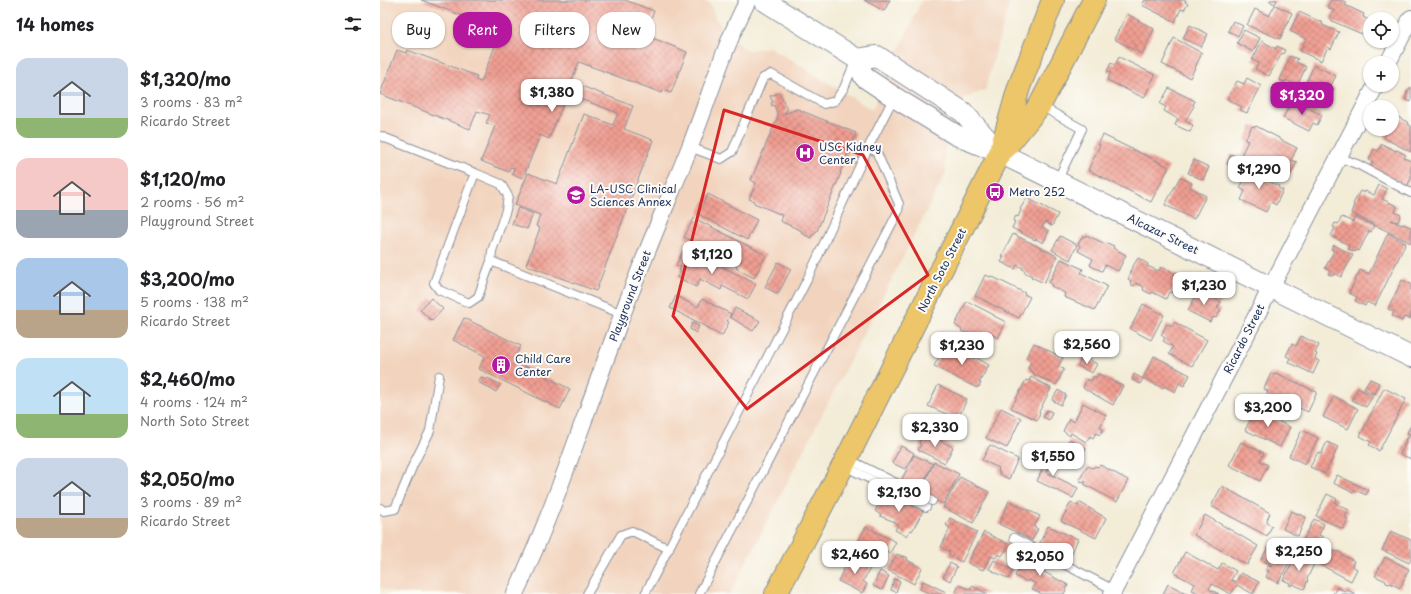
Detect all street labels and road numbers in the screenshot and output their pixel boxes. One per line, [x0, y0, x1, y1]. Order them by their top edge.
street label: Alcazar Street [1125, 209, 1202, 258]
street label: North Soto Street [913, 225, 970, 315]
street label: Playground Street [604, 247, 655, 344]
street label: Ricardo Street [1219, 300, 1269, 377]

